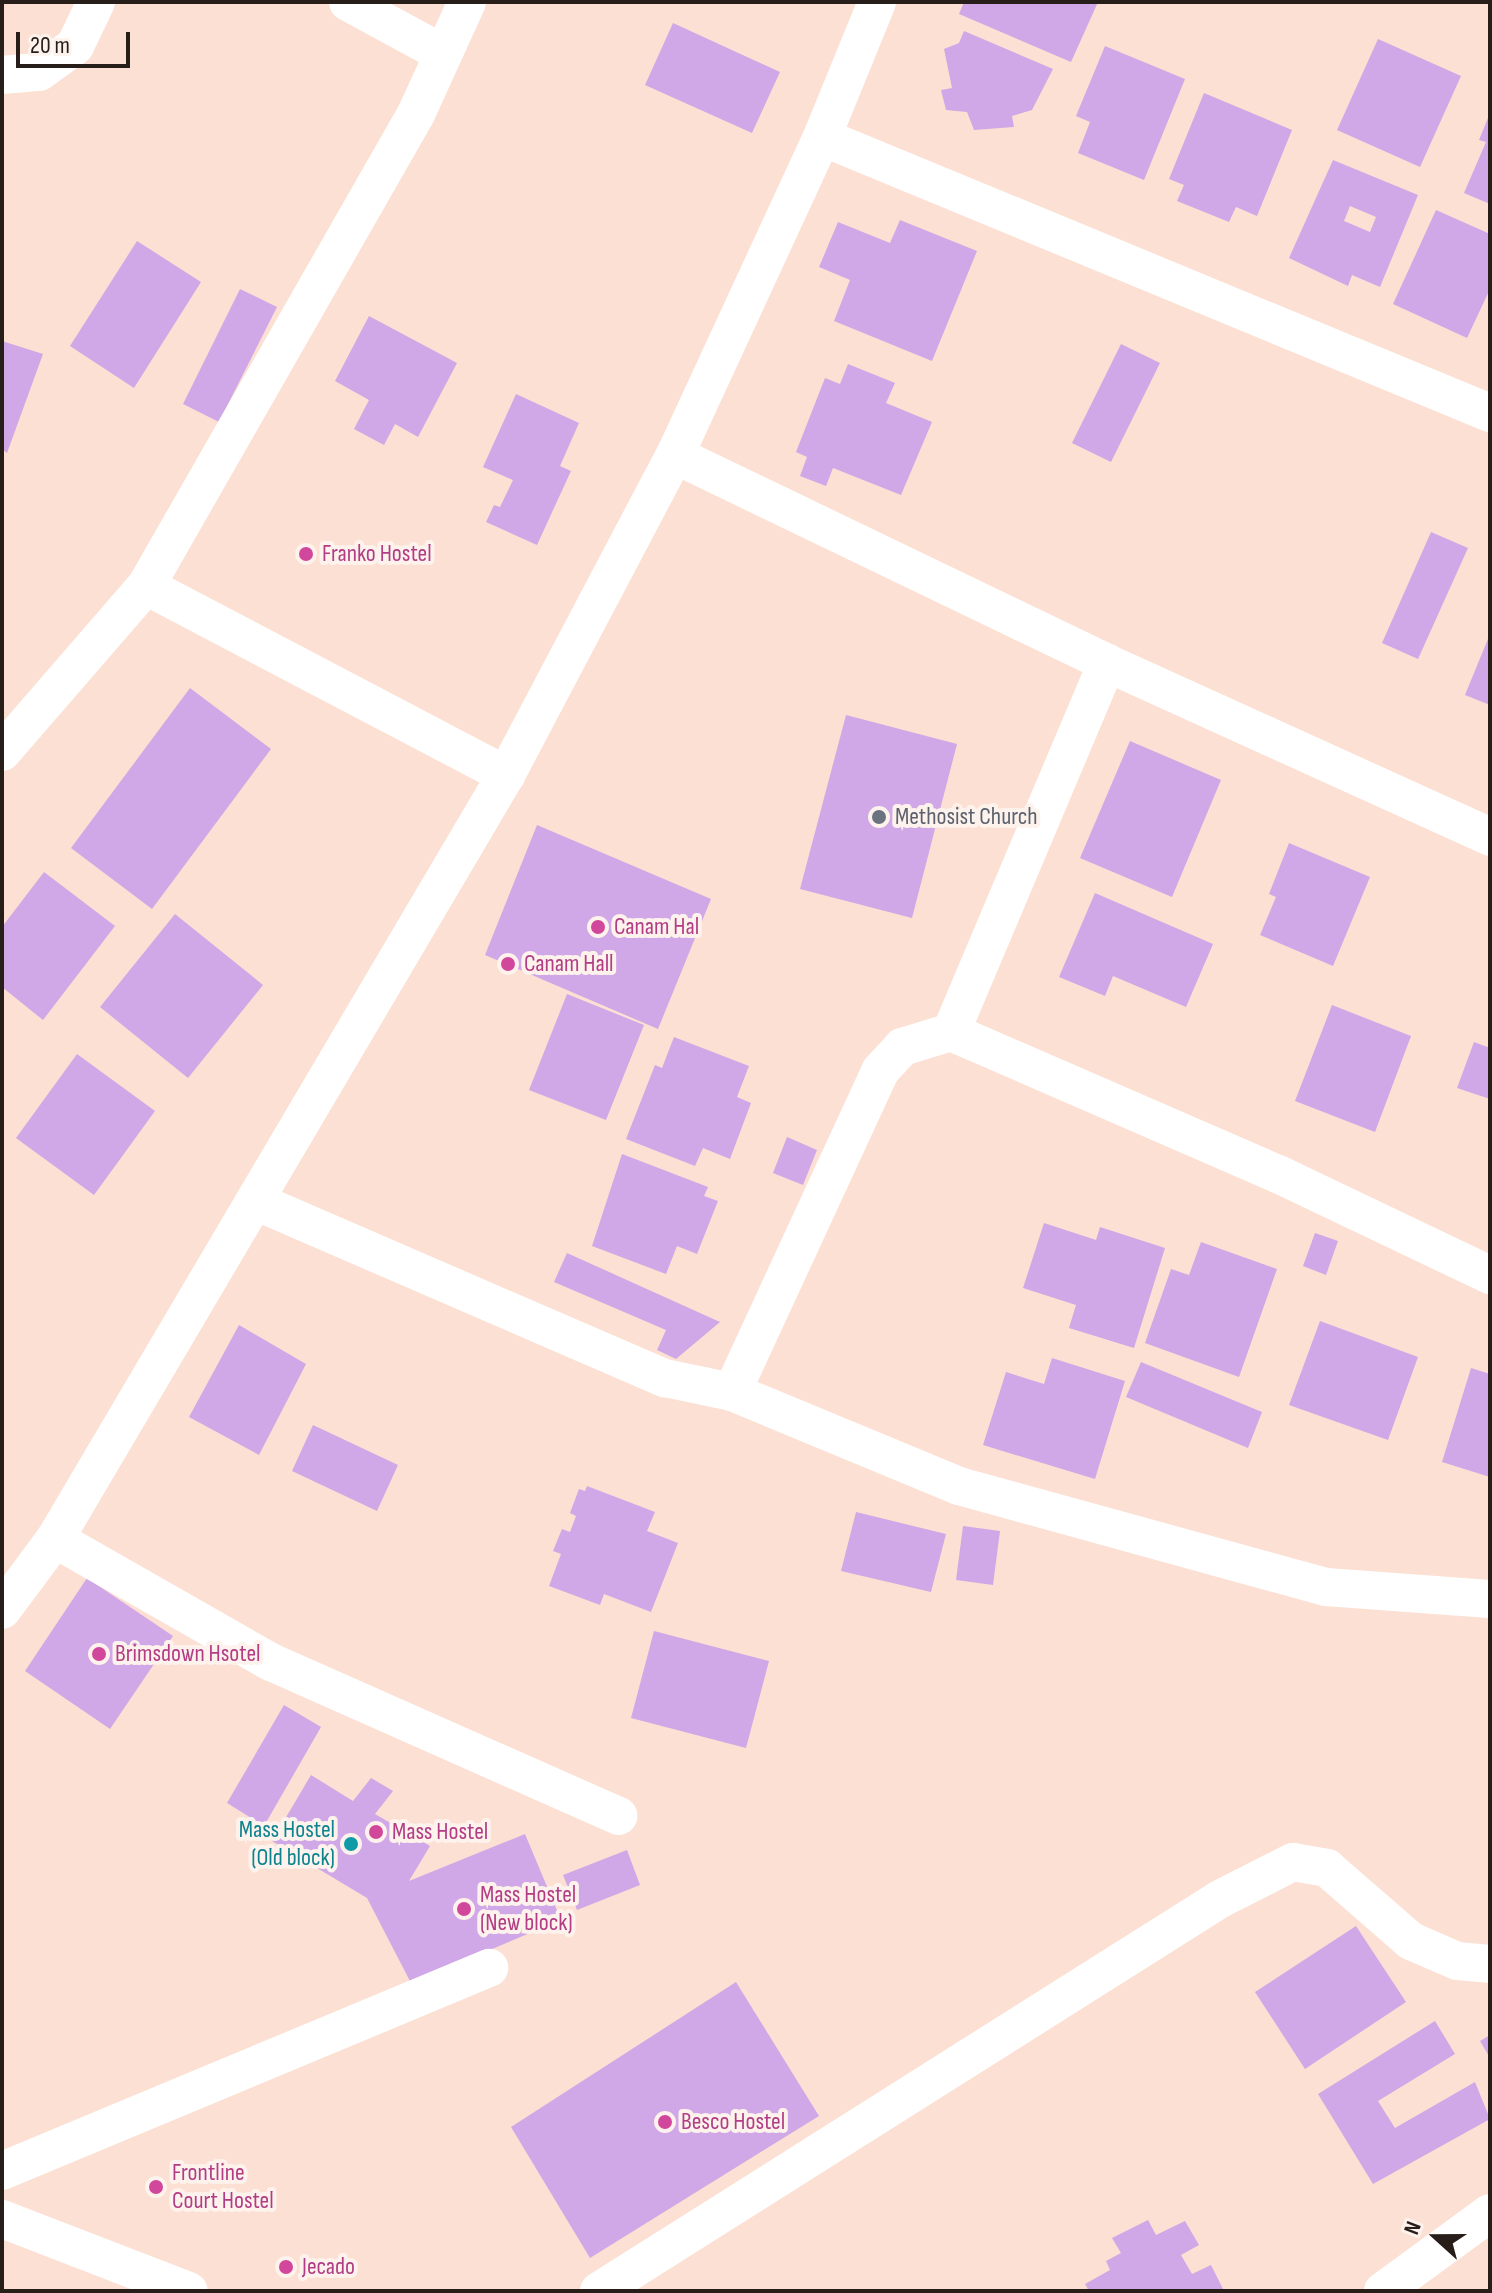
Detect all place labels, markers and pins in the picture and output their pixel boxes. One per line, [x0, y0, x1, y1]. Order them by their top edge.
place label: Franko Hostel [322, 540, 432, 568]
marker: Franko Hostel [297, 545, 315, 563]
place label: Methosist Church [895, 803, 1038, 831]
marker: Methosist Church [870, 808, 888, 826]
place label: Canam Hal [614, 913, 699, 941]
marker: Canam Hal [589, 918, 607, 936]
place label: Canam Hall [524, 950, 614, 978]
marker: Canam Hall [499, 955, 517, 973]
place label: Brimsdown Hsotel [115, 1640, 260, 1668]
marker: Brimsdown Hsotel [90, 1645, 108, 1663]
place label: Mass Hostel (Old block) [239, 1816, 335, 1872]
place label: Mass Hostel [392, 1818, 488, 1846]
marker: Mass Hostel [367, 1823, 385, 1841]
marker: Mass Hostel (Old block) [342, 1835, 360, 1853]
place label: Mass Hostel (New block) [480, 1881, 576, 1937]
marker: Mass Hostel (New block) [455, 1900, 473, 1918]
place label: Besco Hostel [681, 2108, 785, 2136]
marker: Besco Hostel [656, 2113, 674, 2131]
place label: Frontline Court Hostel [172, 2159, 274, 2215]
marker: Frontline Court Hostel [147, 2178, 165, 2196]
place label: Jecado [302, 2253, 355, 2281]
marker: Jecado [277, 2258, 295, 2276]

